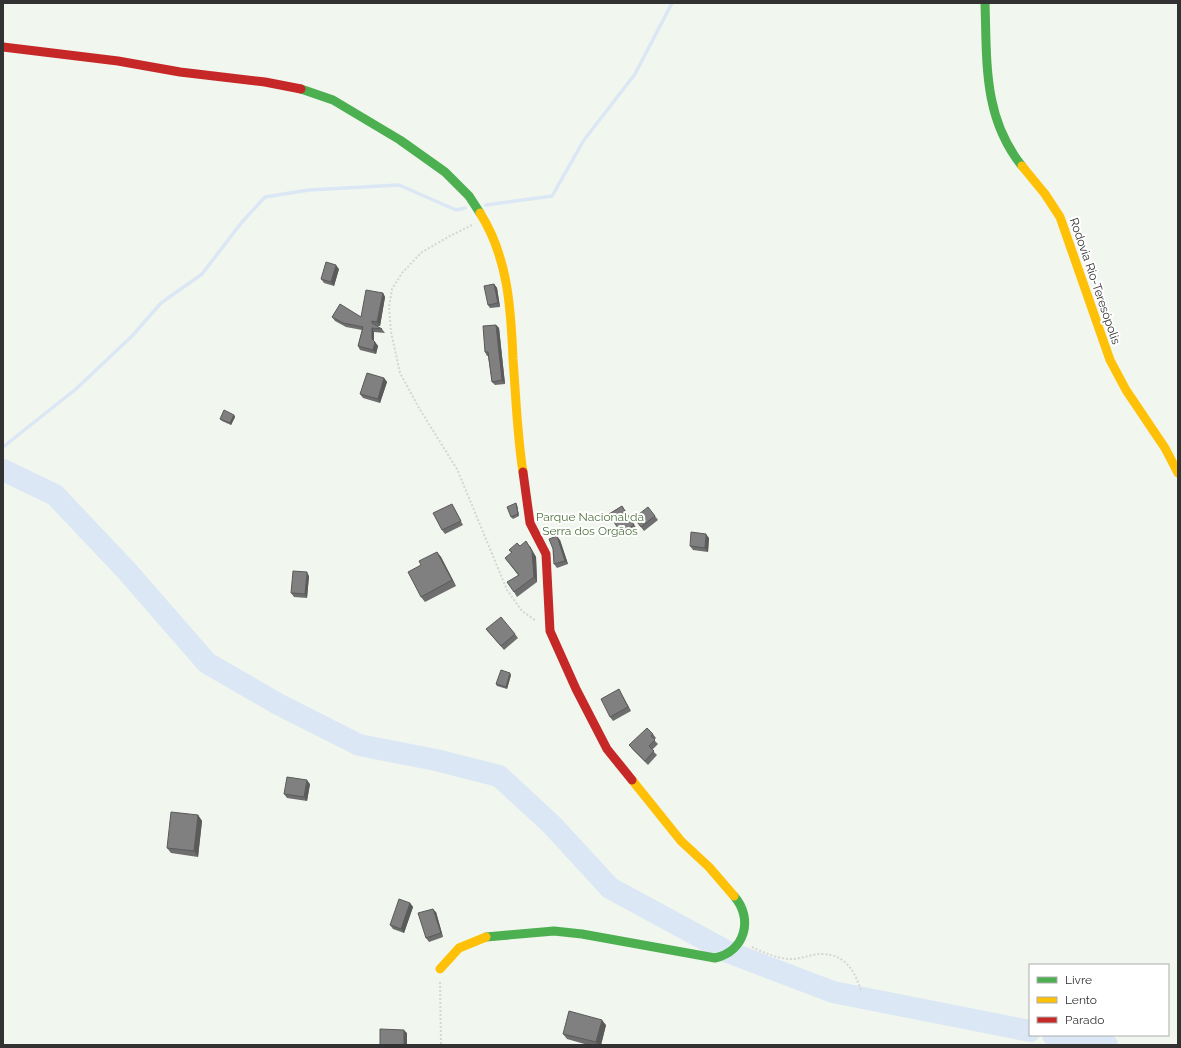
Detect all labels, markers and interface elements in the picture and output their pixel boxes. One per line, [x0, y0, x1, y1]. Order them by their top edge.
street label: Rodovia Rio-Teresópolis [1067, 216, 1123, 346]
park label: Parque Nacional da Serra dos Orgãos [536, 510, 644, 538]
legend [1029, 964, 1169, 1036]
text: Livre [1065, 973, 1092, 987]
text: Lento [1065, 993, 1097, 1007]
text: Parado [1065, 1013, 1104, 1027]

